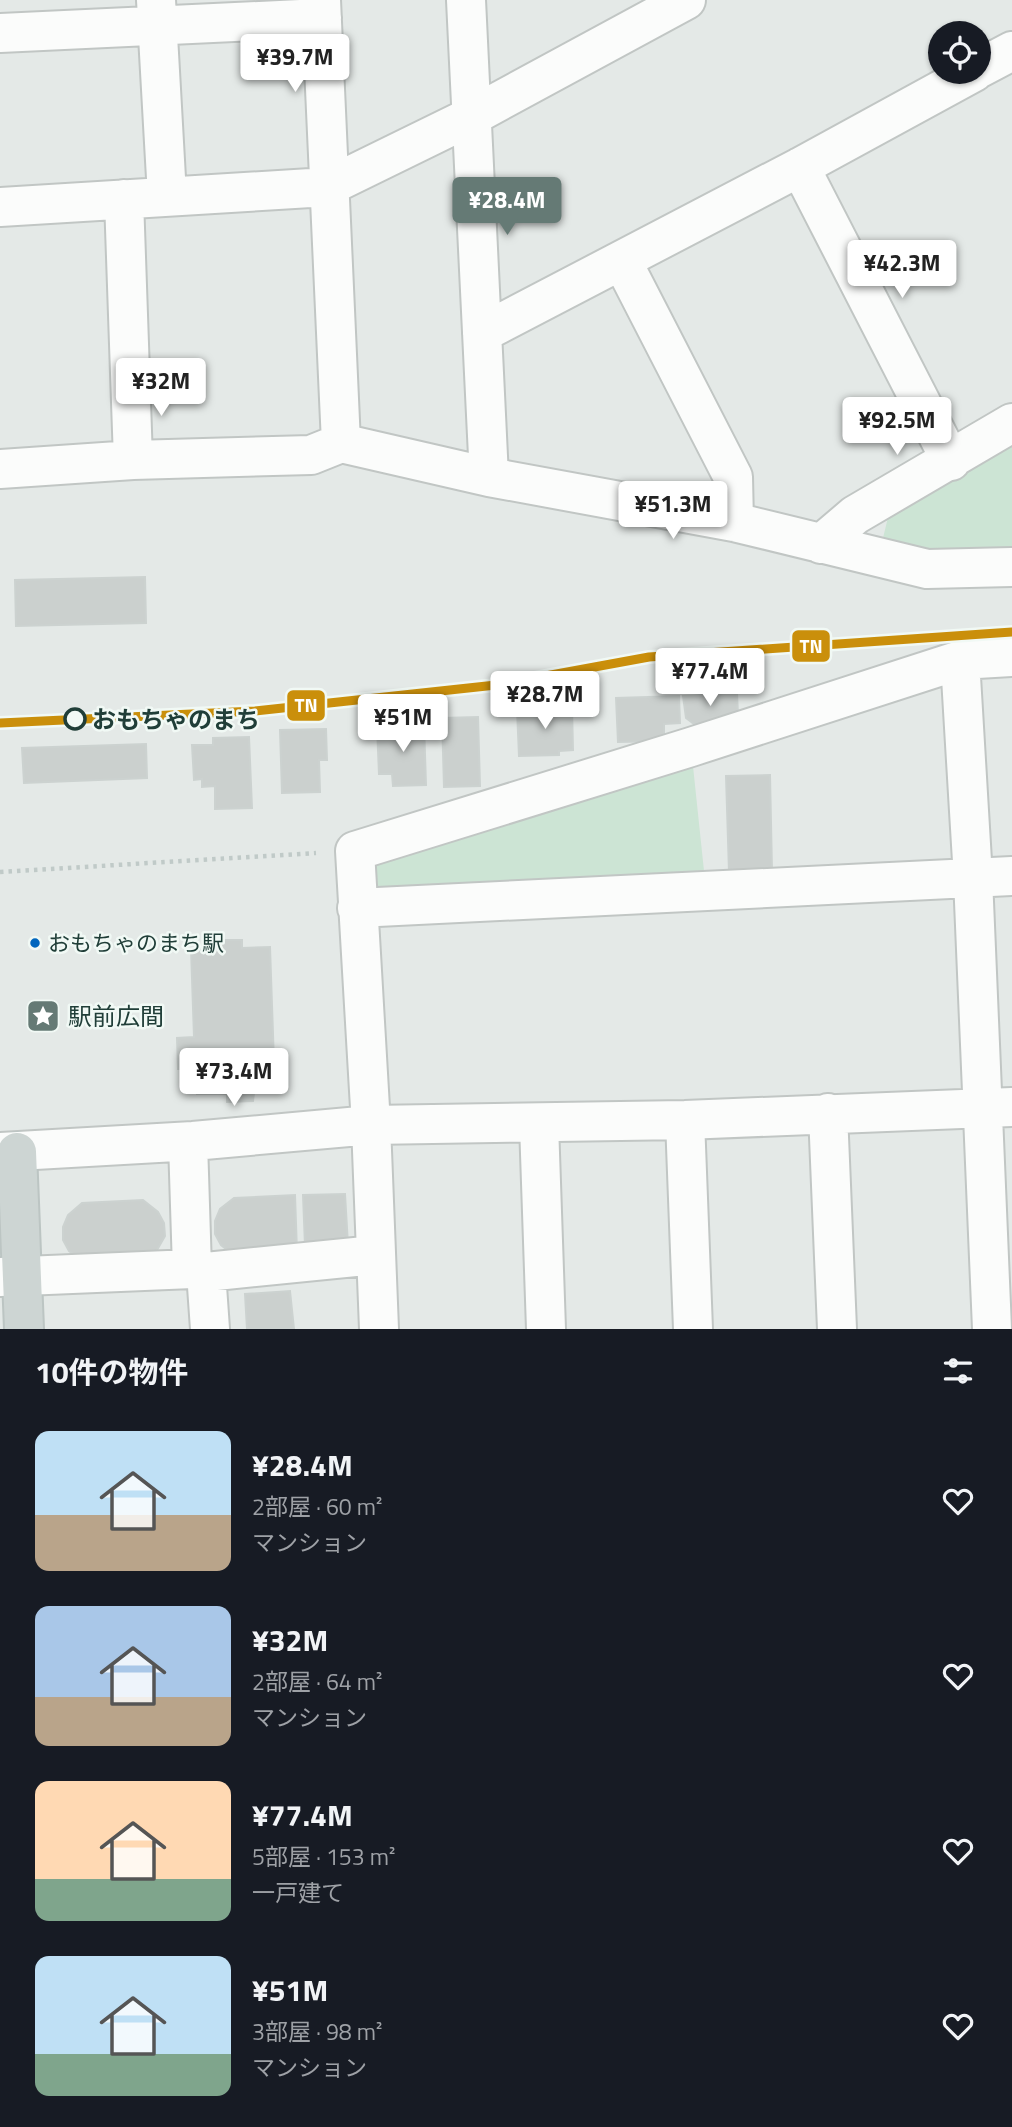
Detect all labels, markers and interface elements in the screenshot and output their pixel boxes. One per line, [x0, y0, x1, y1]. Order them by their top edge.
map controls [928, 21, 991, 84]
button: locate [928, 21, 991, 84]
pin: ¥39.7M [238, 34, 352, 94]
text: ¥39.7M [256, 39, 334, 74]
pin: ¥28.4M [450, 177, 564, 237]
text: ¥28.4M [468, 182, 546, 217]
pin: ¥42.3M [845, 240, 959, 300]
text: ¥42.3M [863, 245, 941, 280]
pin: ¥32M [120, 358, 202, 418]
text: ¥32M [132, 363, 190, 398]
pin: ¥92.5M [840, 398, 954, 457]
text: ¥92.5M [858, 402, 936, 437]
pin: ¥51.3M [616, 482, 730, 541]
text: ¥51.3M [634, 486, 712, 521]
line badge: TN [791, 629, 831, 663]
text: TN [799, 631, 823, 660]
pin: ¥77.4M [653, 648, 767, 708]
text: ¥77.4M [671, 653, 749, 688]
pin: ¥28.7M [488, 672, 602, 731]
text: ¥28.7M [506, 676, 584, 711]
line badge: TN [286, 689, 326, 722]
text: TN [294, 690, 318, 719]
pin: ¥51M [362, 694, 444, 754]
text: ¥51M [374, 699, 432, 734]
place label: おもちゃのまち [92, 701, 260, 737]
marker: おもちゃのまち [64, 708, 86, 730]
place label: おもちゃのまち駅 [48, 926, 224, 960]
marker: おもちゃのまち駅 [28, 936, 42, 950]
place icon: 駅前広間 [24, 997, 62, 1035]
place label: 駅前広間 [68, 998, 164, 1034]
pin: ¥73.4M [177, 1048, 291, 1108]
text: ¥73.4M [195, 1053, 273, 1088]
text: 10件の物件 [35, 1349, 189, 1395]
icon: filters [939, 1352, 977, 1390]
text: ¥28.4M [252, 1442, 353, 1488]
icon: home [91, 1459, 175, 1543]
icon: heart [939, 1482, 977, 1520]
text: 2部屋 · 60 m² [252, 1489, 382, 1524]
text: マンション [252, 1525, 367, 1560]
text: ¥32M [252, 1617, 328, 1663]
icon: home [91, 1634, 175, 1718]
icon: heart [939, 1657, 977, 1695]
text: 2部屋 · 64 m² [252, 1664, 382, 1699]
text: マンション [252, 1700, 367, 1735]
text: ¥77.4M [252, 1792, 353, 1838]
icon: home [91, 1809, 175, 1893]
icon: heart [939, 1832, 977, 1870]
text: 5部屋 · 153 m² [252, 1839, 395, 1874]
text: 一戸建て [252, 1875, 344, 1910]
text: ¥51M [252, 1967, 328, 2013]
icon: home [91, 1984, 175, 2068]
icon: heart [939, 2007, 977, 2045]
text: 3部屋 · 98 m² [252, 2014, 382, 2049]
text: マンション [252, 2050, 367, 2085]

